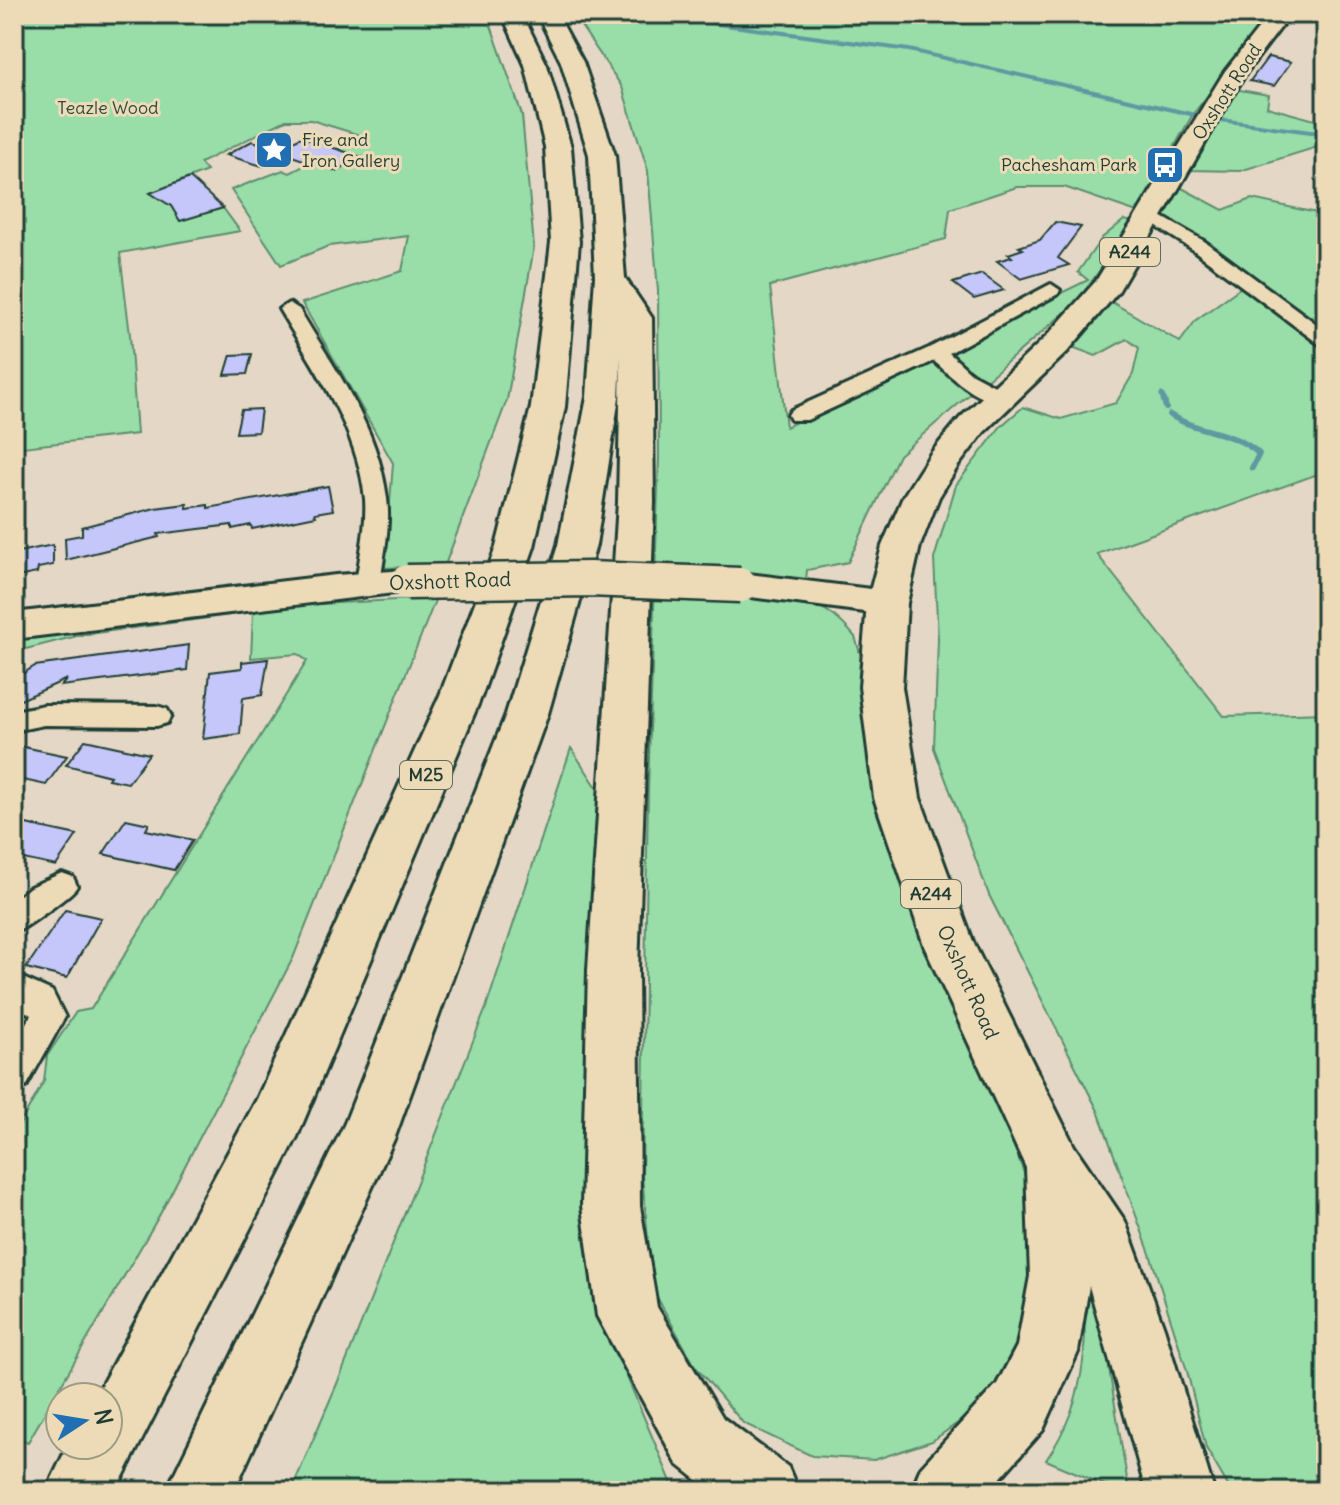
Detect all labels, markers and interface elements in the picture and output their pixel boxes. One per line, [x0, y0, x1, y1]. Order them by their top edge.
street label: Oxshott Road [1187, 39, 1266, 144]
park label: Teazle Wood [57, 96, 159, 119]
place label: Fire and Iron Gallery [302, 128, 400, 172]
place icon: Fire and Iron Gallery [253, 129, 295, 171]
bus stop icon: Pachesham Park [1144, 144, 1186, 186]
place label: Pachesham Park [1001, 153, 1137, 176]
road number: A244 [1100, 238, 1160, 266]
street label: Oxshott Road [388, 566, 512, 595]
road number: M25 [400, 761, 452, 789]
road number: A244 [901, 880, 961, 908]
street label: Oxshott Road [932, 921, 1005, 1043]
north arrow [44, 1381, 124, 1461]
text: N [88, 1406, 119, 1427]

